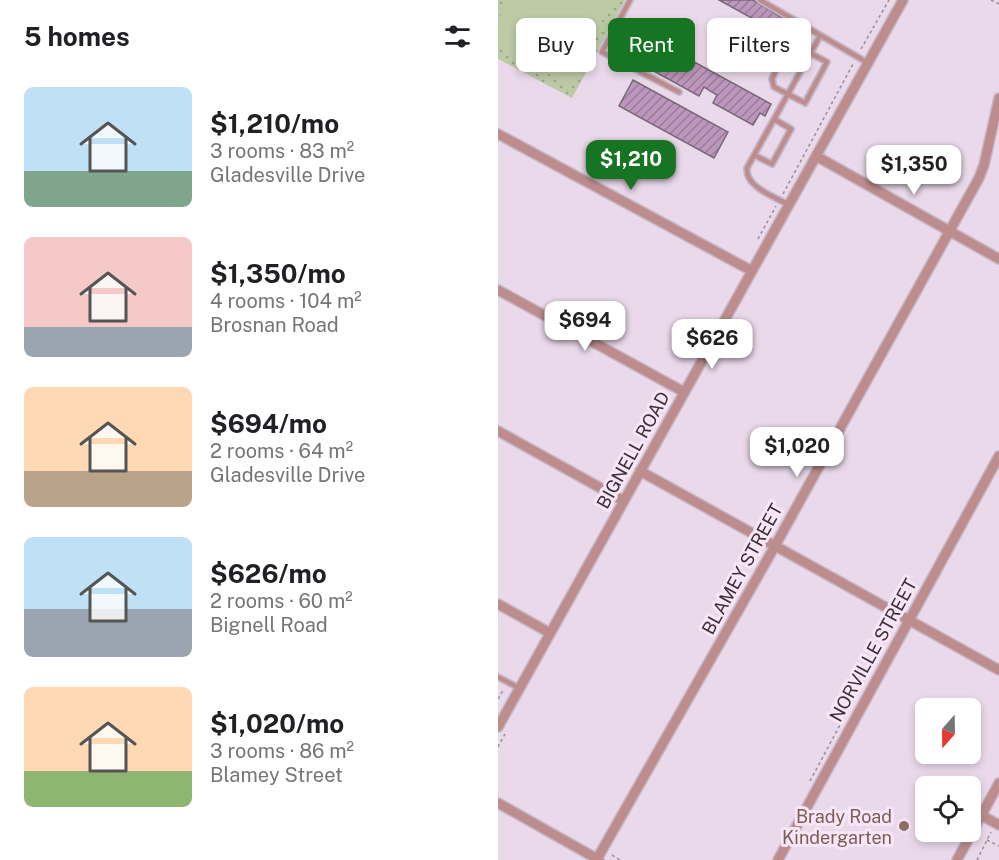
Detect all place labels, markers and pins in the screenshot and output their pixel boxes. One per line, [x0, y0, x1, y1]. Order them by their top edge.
pin: $1,210 [582, 140, 680, 191]
pin: $1,350 [865, 145, 963, 196]
pin: $694 [549, 301, 621, 352]
pin: $626 [676, 319, 748, 370]
pin: $1,020 [748, 427, 846, 478]
place label: Brady Road Kindergarten [782, 806, 892, 848]
marker: Brady Road Kindergarten [897, 819, 911, 833]

